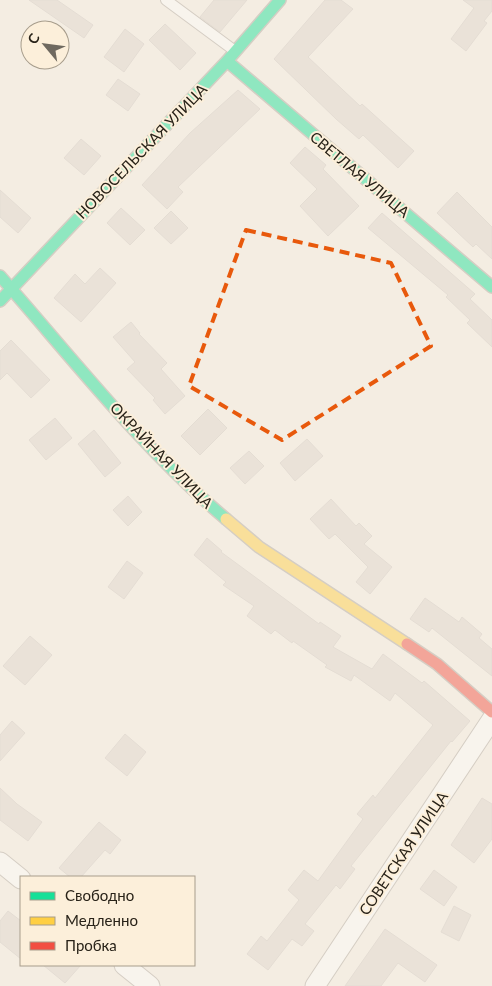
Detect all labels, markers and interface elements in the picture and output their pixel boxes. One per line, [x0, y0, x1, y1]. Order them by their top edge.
north arrow [20, 20, 70, 70]
text: С [24, 30, 43, 47]
street label: НОВОСЕЛЬСКАЯ УЛИЦА [72, 79, 211, 222]
street label: СВЕТЛАЯ УЛИЦА [307, 127, 414, 221]
street label: ОКРАЙНАЯ УЛИЦА [107, 398, 218, 512]
street label: СОВЕТСКАЯ УЛИЦА [355, 787, 452, 918]
legend [20, 876, 195, 966]
text: Свободно [65, 886, 134, 904]
text: Медленно [65, 911, 138, 929]
text: Пробка [65, 936, 117, 954]

